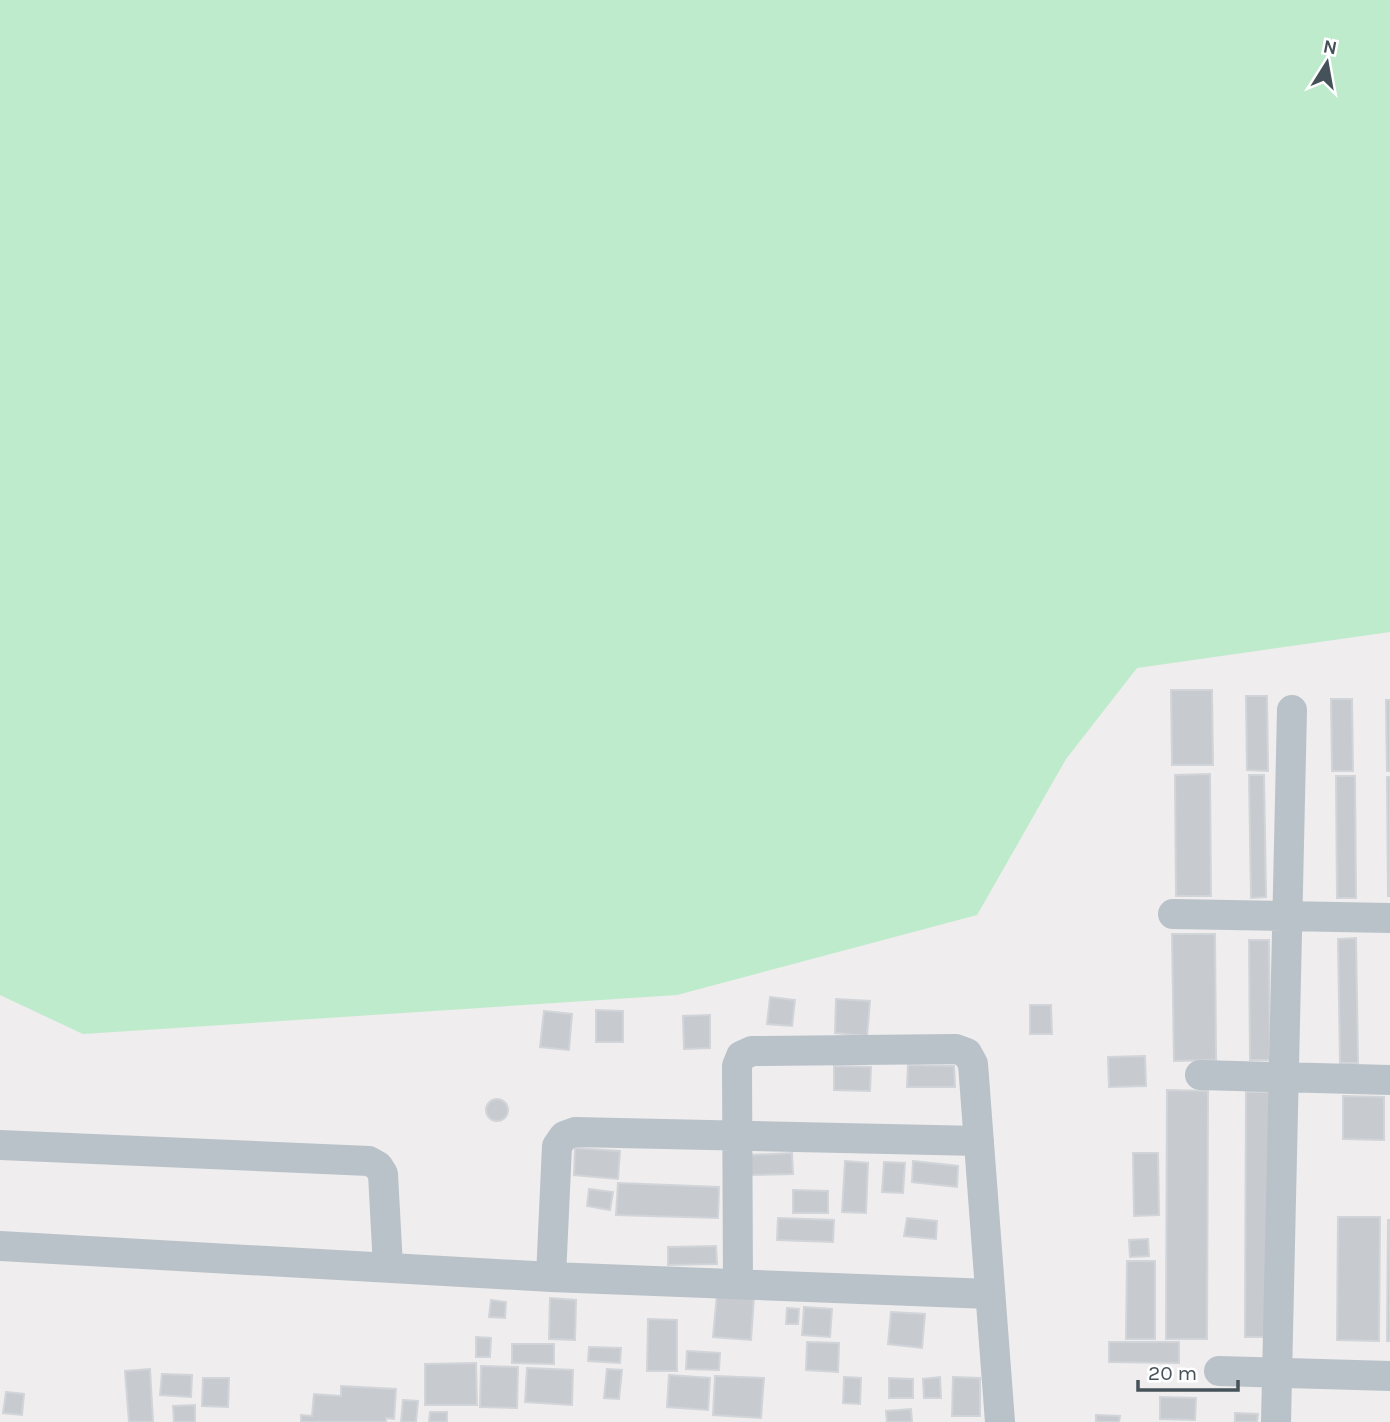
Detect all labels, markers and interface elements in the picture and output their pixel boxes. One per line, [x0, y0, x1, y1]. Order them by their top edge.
north arrow [1292, 28, 1362, 98]
text: N [1321, 35, 1339, 59]
scale bar [1138, 1348, 1238, 1392]
text: 20 m [1148, 1361, 1197, 1385]

